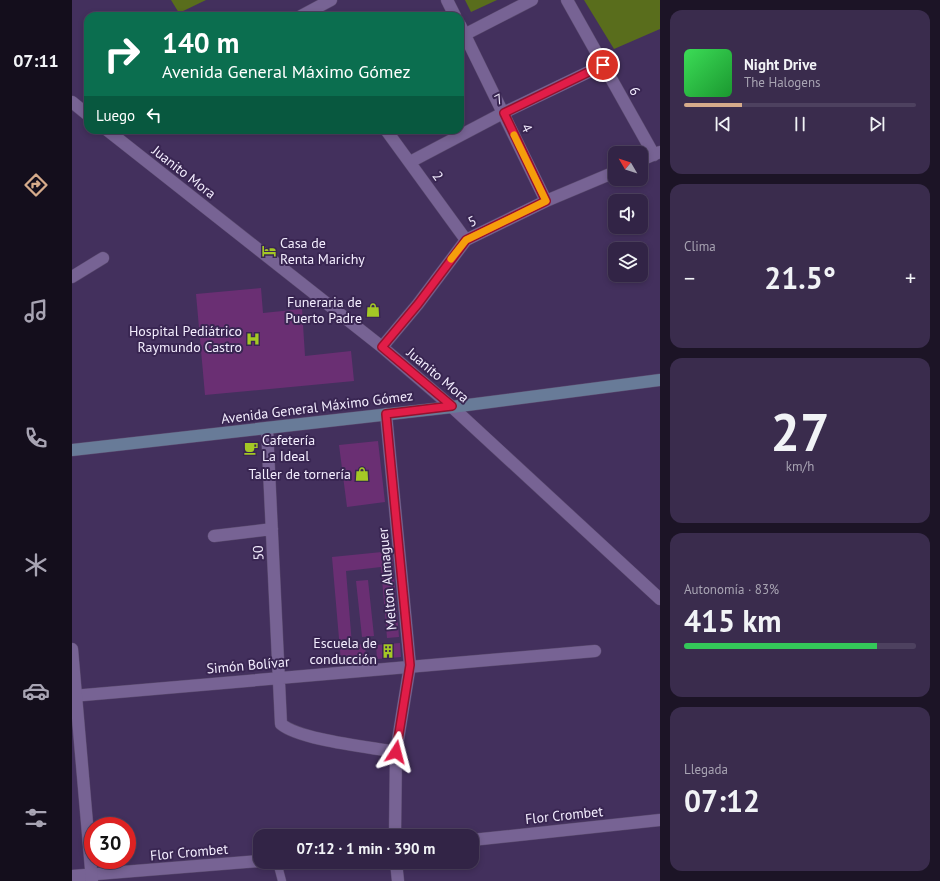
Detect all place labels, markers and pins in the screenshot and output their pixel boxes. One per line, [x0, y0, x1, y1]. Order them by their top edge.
pin [586, 48, 620, 82]
place label: Casa de Renta Marichy [280, 234, 365, 268]
hotel icon: Casa de Renta Marichy [261, 243, 277, 259]
place label: Funeraria de Puerto Padre [285, 293, 362, 327]
shop icon: Funeraria de Puerto Padre [365, 302, 381, 318]
place label: Hospital Pediátrico Raymundo Castro [129, 322, 242, 356]
hospital icon: Hospital Pediátrico Raymundo Castro [245, 331, 261, 347]
place label: Cafetería La Ideal [262, 431, 315, 465]
cafe icon: Cafetería La Ideal [243, 440, 259, 456]
place label: Taller de tornería [249, 465, 351, 483]
shop icon: Taller de tornería [354, 466, 370, 482]
place label: Escuela de conducción [310, 634, 377, 668]
building icon: Escuela de conducción [380, 643, 396, 659]

